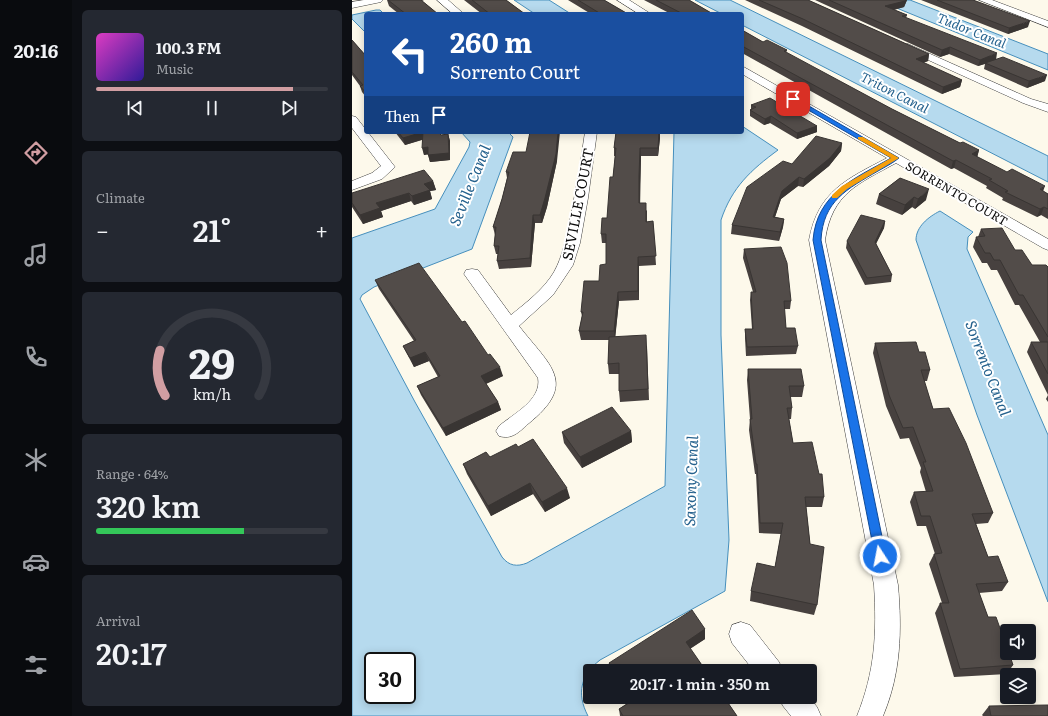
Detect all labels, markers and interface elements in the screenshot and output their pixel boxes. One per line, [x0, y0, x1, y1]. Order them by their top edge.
water label: Tudor Canal [935, 8, 1010, 53]
text: 260 m [450, 20, 532, 62]
icon: left [384, 28, 436, 80]
text: 100.3 FM [156, 36, 221, 59]
text: 20:16 [14, 37, 58, 64]
text: Sorrento Court [450, 58, 580, 85]
text: Music [156, 59, 193, 78]
water label: Triton Canal [858, 67, 933, 117]
pin [776, 82, 810, 116]
icon: arrive [782, 88, 804, 110]
icon: previous [124, 97, 146, 119]
icon: pause [201, 97, 223, 119]
icon: next [278, 97, 300, 119]
text: Then [384, 104, 420, 127]
icon: arrive [428, 104, 450, 126]
icon: directions [22, 139, 50, 167]
water label: Seville Canal [442, 140, 496, 229]
street label: SEVILLE COURT [556, 146, 598, 262]
street label: SORRENTO COURT [903, 156, 1012, 230]
text: Climate [96, 188, 145, 207]
text: 21° [193, 207, 231, 251]
text: − [96, 213, 109, 246]
text: + [315, 213, 328, 246]
icon: music [22, 241, 50, 269]
water label: Sorrento Canal [960, 317, 1018, 420]
text: 29 [189, 330, 235, 392]
icon: phone [22, 343, 50, 371]
text: km/h [193, 383, 232, 404]
water label: Saxony Canal [677, 434, 703, 527]
icon: climate [22, 446, 50, 474]
text: Range · 64% [96, 464, 169, 483]
text: 320 km [96, 483, 200, 527]
position arrow [859, 535, 901, 577]
icon: car [22, 548, 50, 576]
text: Arrival [96, 611, 140, 630]
map controls [1000, 624, 1036, 704]
button: sound [1000, 624, 1036, 660]
text: 20:17 [96, 630, 167, 674]
icon: filters [22, 651, 50, 679]
speed limit sign: 30 [364, 652, 416, 704]
button: layers [1000, 668, 1036, 704]
text: 20:17 · 1 min · 350 m [630, 672, 770, 695]

